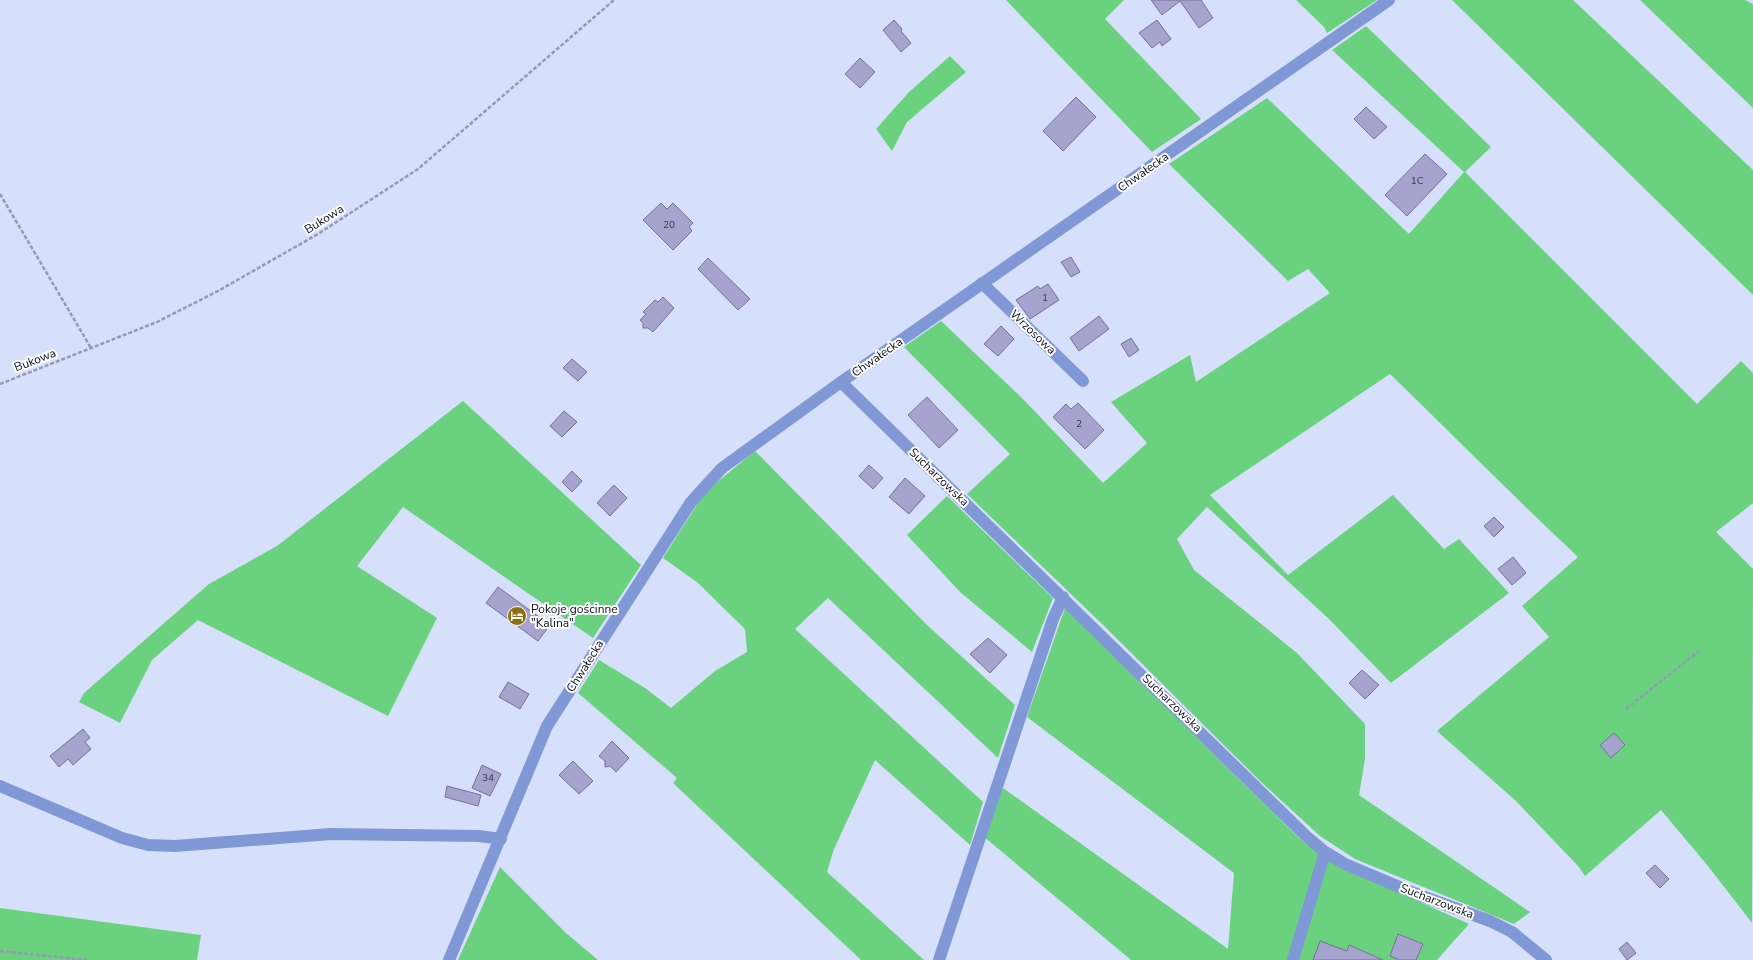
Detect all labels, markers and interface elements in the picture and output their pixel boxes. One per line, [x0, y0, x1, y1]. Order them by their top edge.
street label: Chwałecka [1114, 149, 1172, 195]
house number: 1C [1411, 174, 1424, 188]
street label: Bukowa [301, 201, 347, 237]
house number: 20 [663, 218, 675, 232]
house number: 1 [1042, 291, 1048, 305]
street label: Wrzosowa [1007, 306, 1059, 358]
street label: Chwałecka [848, 334, 906, 380]
street label: Bukowa [12, 345, 58, 375]
house number: 2 [1076, 417, 1082, 431]
street label: Sucharzowska [906, 444, 972, 510]
place label: Pokoje gościnne "Kalina" [531, 601, 618, 631]
hotel icon: Pokoje gościnne "Kalina" [506, 605, 528, 627]
street label: Chwałecka [563, 637, 607, 695]
street label: Sucharzowska [1139, 670, 1205, 736]
house number: 34 [482, 771, 494, 785]
street label: Sucharzowska [1398, 880, 1476, 922]

